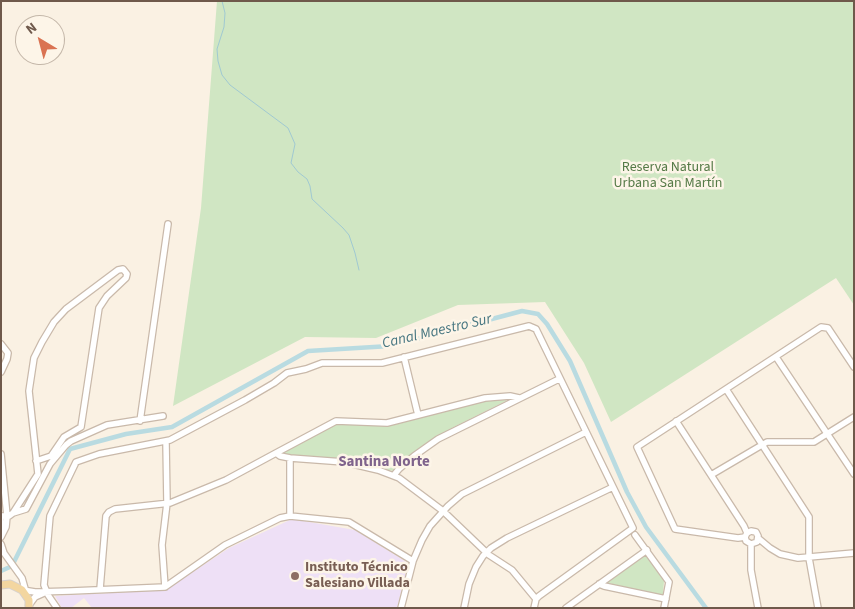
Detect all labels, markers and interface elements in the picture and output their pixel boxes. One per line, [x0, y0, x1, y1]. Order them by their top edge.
north arrow [15, 15, 65, 65]
text: N [22, 18, 41, 40]
park label: Reserva Natural Urbana San Martín [614, 160, 722, 192]
water label: Canal Maestro Sur [380, 311, 494, 353]
district label: Santina Norte [338, 454, 430, 472]
place label: Instituto Técnico Salesiano Villada [305, 560, 410, 592]
marker: Instituto Técnico Salesiano Villada [289, 570, 301, 582]

